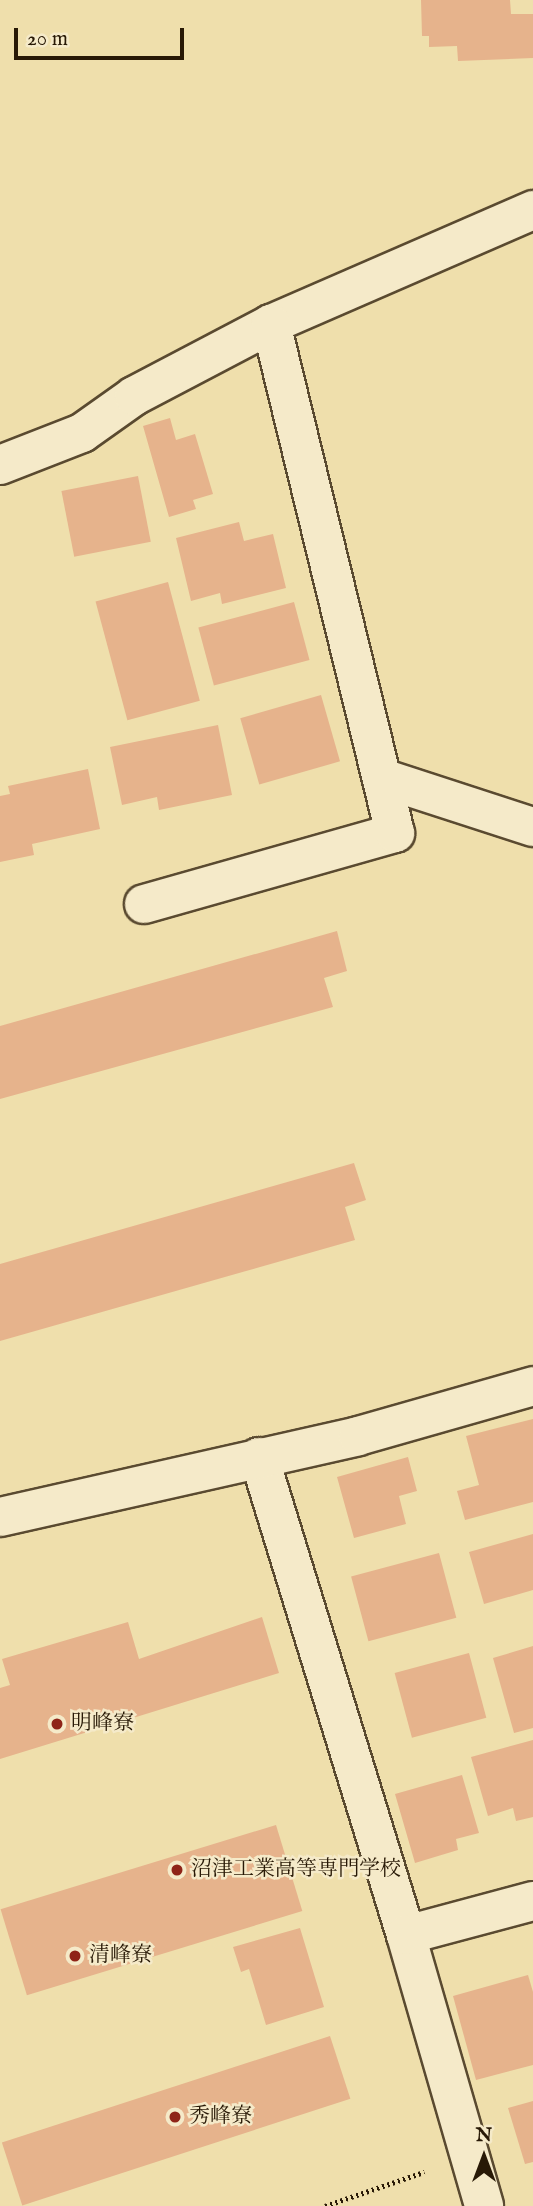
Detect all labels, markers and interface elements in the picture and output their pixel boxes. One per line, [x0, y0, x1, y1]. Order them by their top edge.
scale bar [18, 14, 187, 58]
text: 20 m [27, 26, 68, 53]
place label: 明峰寮 [71, 1711, 134, 1737]
marker: 明峰寮 [49, 1716, 65, 1732]
place label: 沼津工業高等専門学校 [191, 1857, 401, 1883]
marker: 沼津工業高等専門学校 [169, 1862, 185, 1878]
place label: 清峰寮 [89, 1943, 152, 1969]
marker: 清峰寮 [67, 1948, 83, 1964]
place label: 秀峰寮 [189, 2104, 252, 2130]
marker: 秀峰寮 [167, 2109, 183, 2125]
north arrow [449, 2122, 519, 2192]
text: N [476, 2124, 492, 2148]

